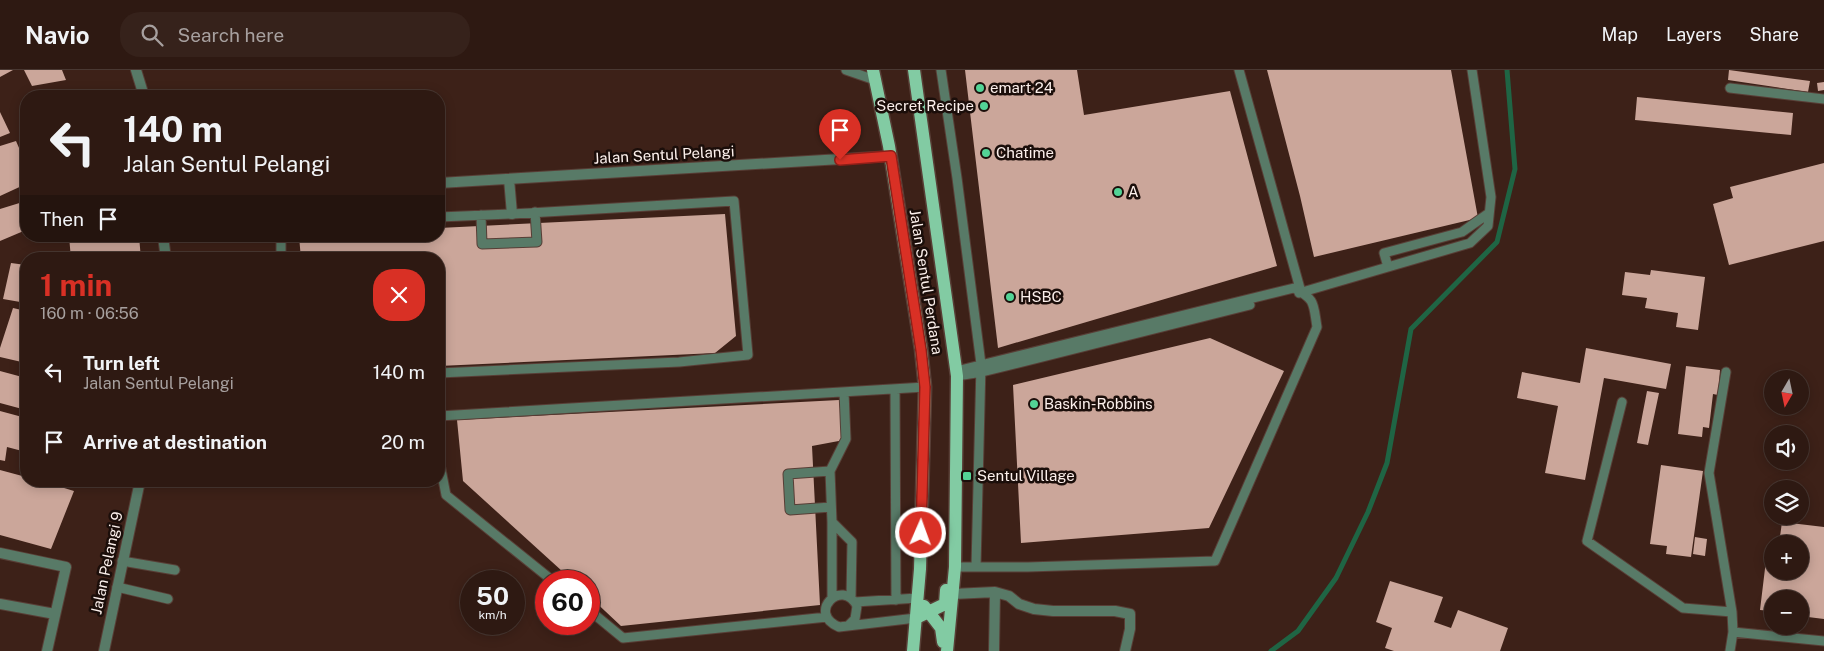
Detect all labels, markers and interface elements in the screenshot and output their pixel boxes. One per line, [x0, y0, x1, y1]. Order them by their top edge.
search box [120, 12, 470, 57]
text: Navio [25, 21, 90, 49]
icon: search [138, 21, 166, 49]
text: Search here [178, 24, 284, 46]
text: Map [1602, 24, 1638, 45]
text: Layers [1666, 24, 1722, 45]
text: Share [1750, 24, 1799, 45]
place label: emart 24 [990, 79, 1053, 96]
marker: emart 24 [974, 82, 986, 94]
place label: Secret Recipe [876, 97, 974, 114]
marker: Secret Recipe [978, 100, 990, 112]
text: 140 m [123, 109, 223, 150]
pin [819, 109, 861, 160]
icon: left [40, 110, 105, 175]
icon: arrive [826, 116, 854, 144]
street label: Jalan Sentul Pelangi [593, 142, 735, 167]
place label: Chatime [996, 144, 1054, 161]
marker: Chatime [980, 147, 992, 159]
text: Jalan Sentul Pelangi [123, 151, 330, 177]
place label: A [1128, 183, 1139, 200]
marker: A [1112, 186, 1124, 198]
icon: arrive [94, 205, 122, 233]
text: Then [40, 208, 84, 230]
street label: Jalan Sentul Perdana [907, 208, 946, 356]
text: 1 min [40, 267, 112, 303]
button: close [373, 269, 425, 321]
place label: HSBC [1020, 288, 1062, 305]
marker: HSBC [1004, 291, 1016, 303]
text: 160 m · 06:56 [40, 304, 139, 323]
text: Turn left [83, 352, 160, 374]
icon: left [40, 358, 68, 386]
text: 140 m [373, 361, 425, 383]
north arrow [1764, 370, 1809, 415]
map controls [1764, 370, 1809, 635]
text: Jalan Sentul Pelangi [83, 374, 234, 393]
place label: Baskin-Robbins [1044, 395, 1153, 412]
marker: Baskin-Robbins [1028, 398, 1040, 410]
button: sound [1764, 425, 1809, 470]
icon: arrive [40, 428, 68, 456]
text: Arrive at destination [83, 431, 267, 453]
text: 20 m [381, 431, 425, 453]
place label: Sentul Village [977, 467, 1075, 484]
marker: Sentul Village [961, 470, 973, 482]
button: layers [1764, 480, 1809, 525]
position arrow [894, 506, 946, 558]
street label: Jalan Pelangi 9 [87, 510, 126, 616]
button: + [1764, 535, 1809, 580]
speed limit sign: 60 [535, 570, 600, 635]
text: 50 [476, 581, 509, 611]
button: − [1764, 590, 1809, 635]
text: km/h [478, 608, 507, 622]

